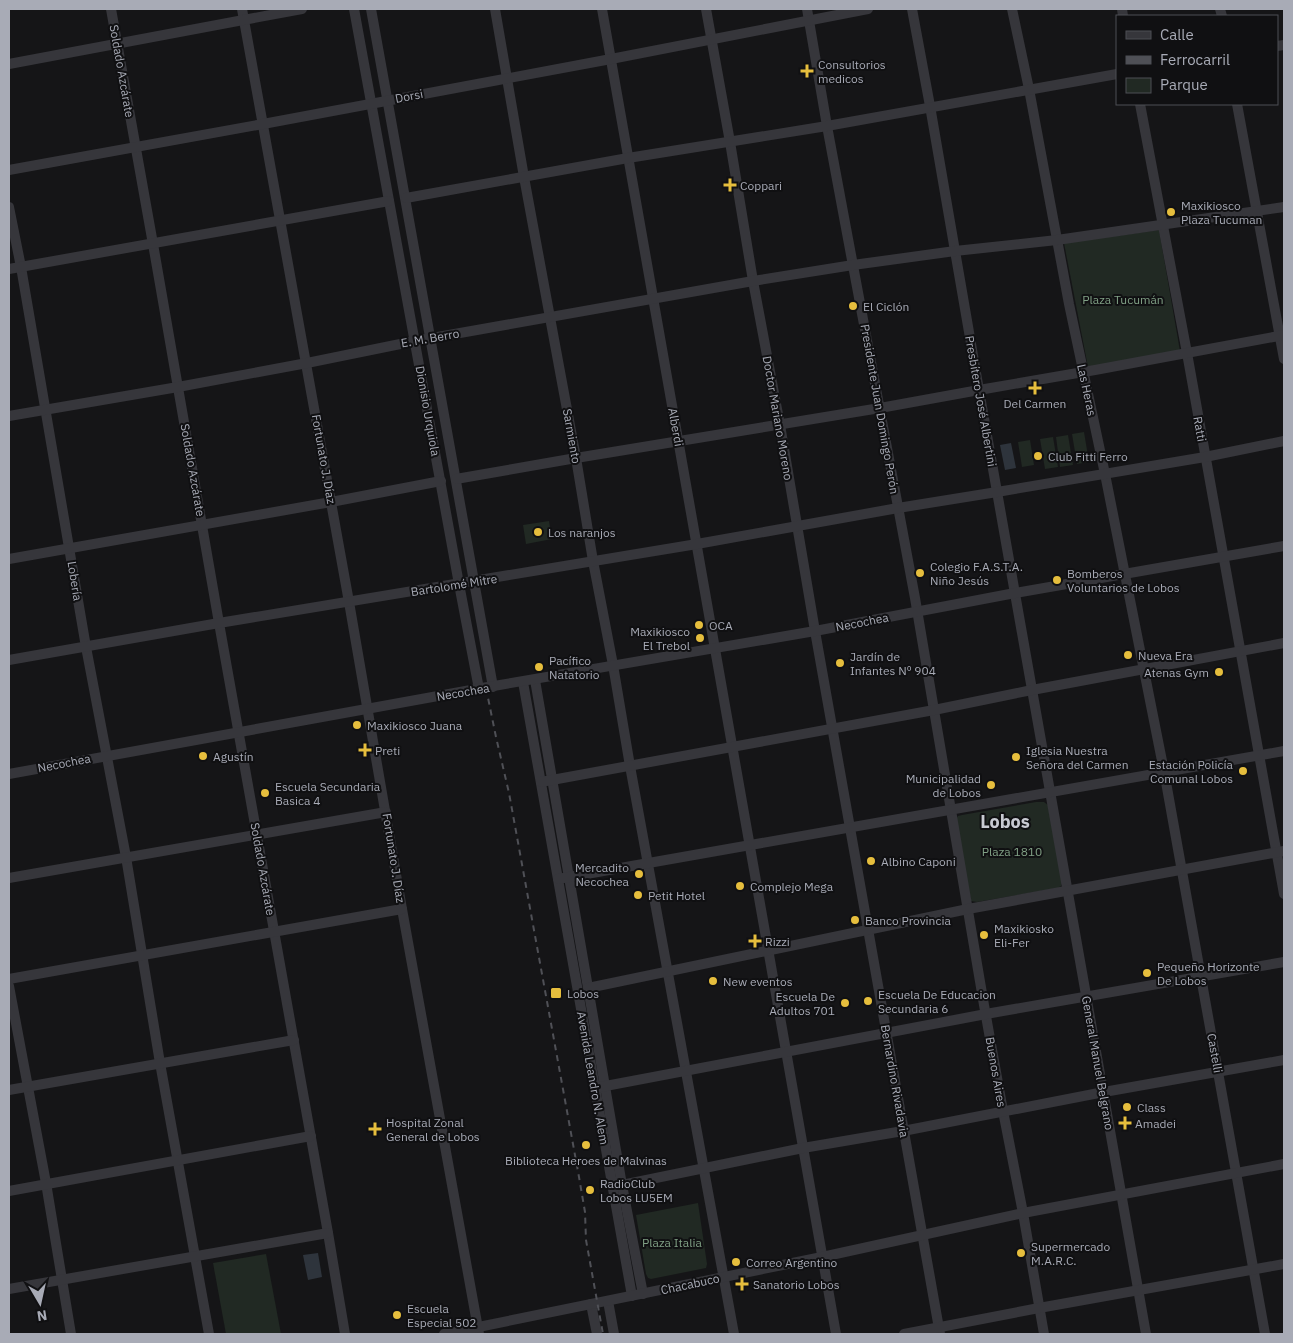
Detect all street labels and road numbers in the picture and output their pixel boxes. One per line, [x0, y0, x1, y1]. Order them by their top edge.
street label: Soldado Azcárate [106, 23, 138, 119]
street label: Dorsi [394, 86, 424, 106]
street label: Presidente Juan Domingo Perón [858, 323, 902, 495]
street label: E. M. Berro [400, 325, 461, 350]
street label: Presbítero José Albertini [962, 334, 1000, 468]
street label: Doctor Mariano Moreno [760, 355, 796, 482]
street label: Las Heras [1074, 363, 1100, 418]
street label: Dionisio Urquiola [413, 365, 443, 458]
street label: Sarmiento [560, 407, 584, 465]
street label: Alberdi [665, 407, 687, 447]
street label: Fortunato J. Díaz [309, 413, 339, 505]
street label: Ratti [1190, 415, 1210, 443]
street label: Soldado Azcárate [177, 422, 209, 518]
street label: Lobería [64, 560, 86, 602]
street label: Bartolomé Mitre [410, 571, 499, 599]
street label: Necochea [834, 609, 890, 634]
street label: Necochea [435, 680, 491, 704]
street label: Necochea [36, 750, 92, 775]
street label: Fortunato J. Díaz [380, 812, 409, 904]
street label: Soldado Azcárate [247, 821, 279, 917]
street label: General Manuel Belgrano [1079, 995, 1117, 1132]
street label: Avenida Leandro N. Alem [574, 1010, 612, 1146]
street label: Bernardino Rivadavia [878, 1023, 912, 1139]
street label: Castelli [1204, 1032, 1226, 1074]
street label: Buenos Aires [982, 1036, 1010, 1108]
street label: Chacabuco [659, 1270, 721, 1298]

